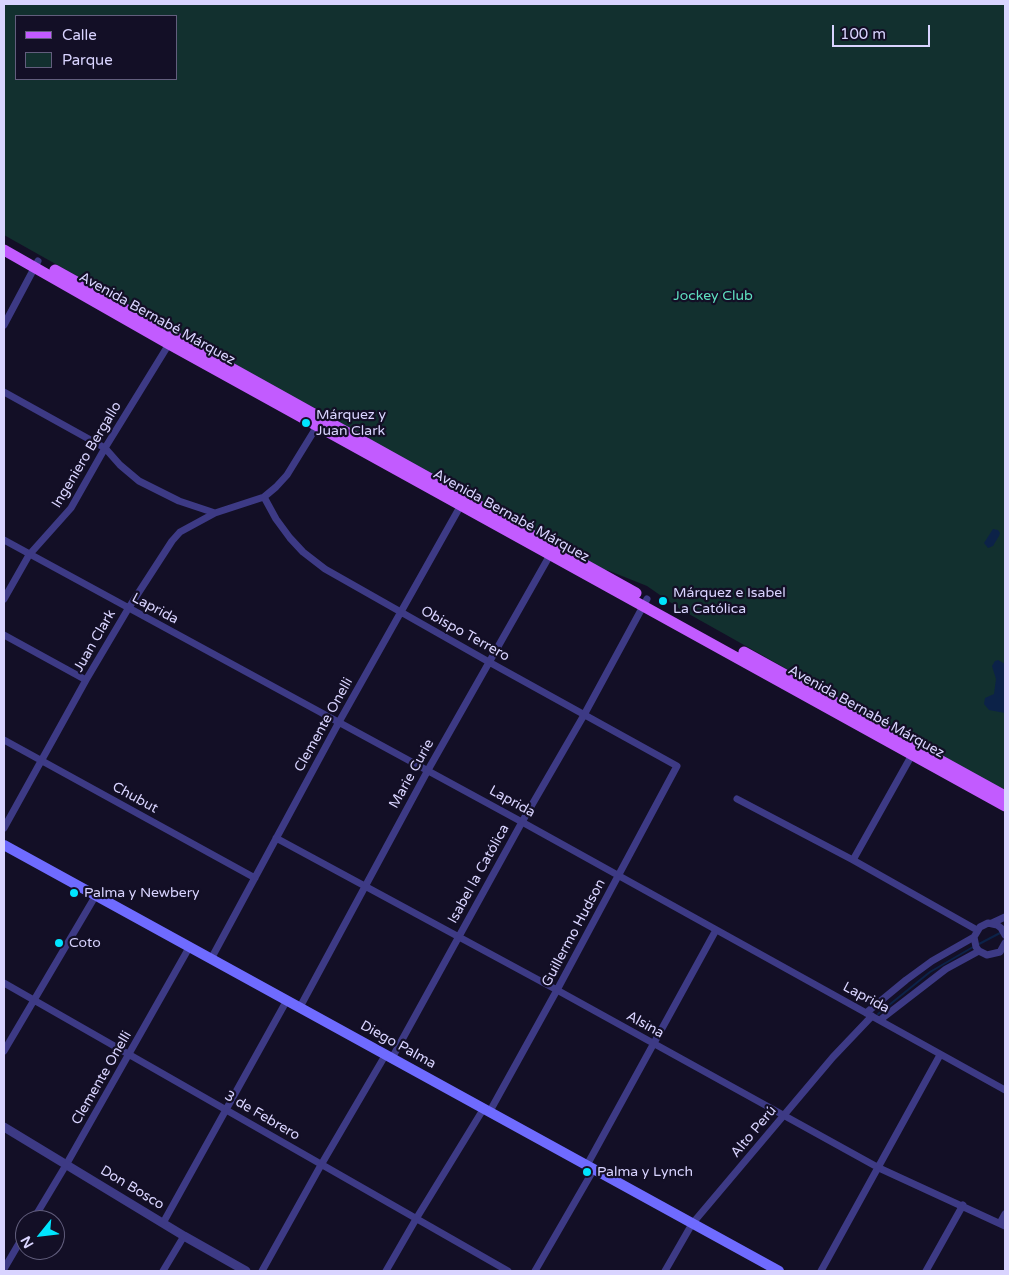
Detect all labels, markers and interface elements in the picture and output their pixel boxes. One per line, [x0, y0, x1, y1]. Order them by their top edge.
legend [15, 15, 178, 80]
scale bar [834, 15, 932, 47]
text: 100 m [840, 25, 886, 43]
text: Calle [62, 26, 97, 44]
text: Parque [62, 51, 113, 69]
street label: Avenida Bernabé Márquez [76, 269, 238, 369]
park label: Jockey Club [673, 288, 753, 304]
street label: Ingeniero Bergallo [49, 399, 125, 511]
place label: Márquez y Juan Clark [316, 407, 386, 440]
marker: Márquez y Juan Clark [300, 417, 312, 429]
street label: Avenida Bernabé Márquez [430, 466, 592, 566]
place label: Márquez e Isabel La Católica [673, 585, 786, 618]
street label: Laprida [129, 590, 181, 628]
marker: Márquez e Isabel La Católica [657, 595, 669, 607]
street label: Obispo Terrero [418, 603, 512, 665]
street label: Juan Clark [70, 607, 120, 675]
street label: Avenida Bernabé Márquez [785, 662, 947, 762]
street label: Clemente Onelli [291, 675, 357, 775]
street label: Marie Curie [386, 736, 438, 812]
street label: Chubut [109, 779, 161, 817]
street label: Laprida [486, 782, 538, 822]
street label: Isabel la Católica [445, 821, 513, 927]
street label: Guillermo Hudson [539, 876, 609, 990]
place label: Palma y Newbery [84, 885, 200, 901]
marker: Palma y Newbery [68, 887, 80, 899]
place label: Coto [69, 935, 101, 951]
marker: Coto [53, 937, 65, 949]
street label: Laprida [840, 979, 892, 1017]
street label: Alsina [623, 1008, 667, 1042]
street label: Diego Palma [357, 1017, 439, 1073]
street label: Clemente Onelli [68, 1028, 136, 1128]
street label: 3 de Febrero [221, 1088, 303, 1144]
street label: Alto Perú [728, 1103, 780, 1161]
street label: Don Bosco [97, 1162, 167, 1214]
place label: Palma y Lynch [597, 1164, 693, 1180]
marker: Palma y Lynch [581, 1166, 593, 1178]
north arrow [15, 1210, 65, 1260]
text: N [17, 1233, 37, 1251]

